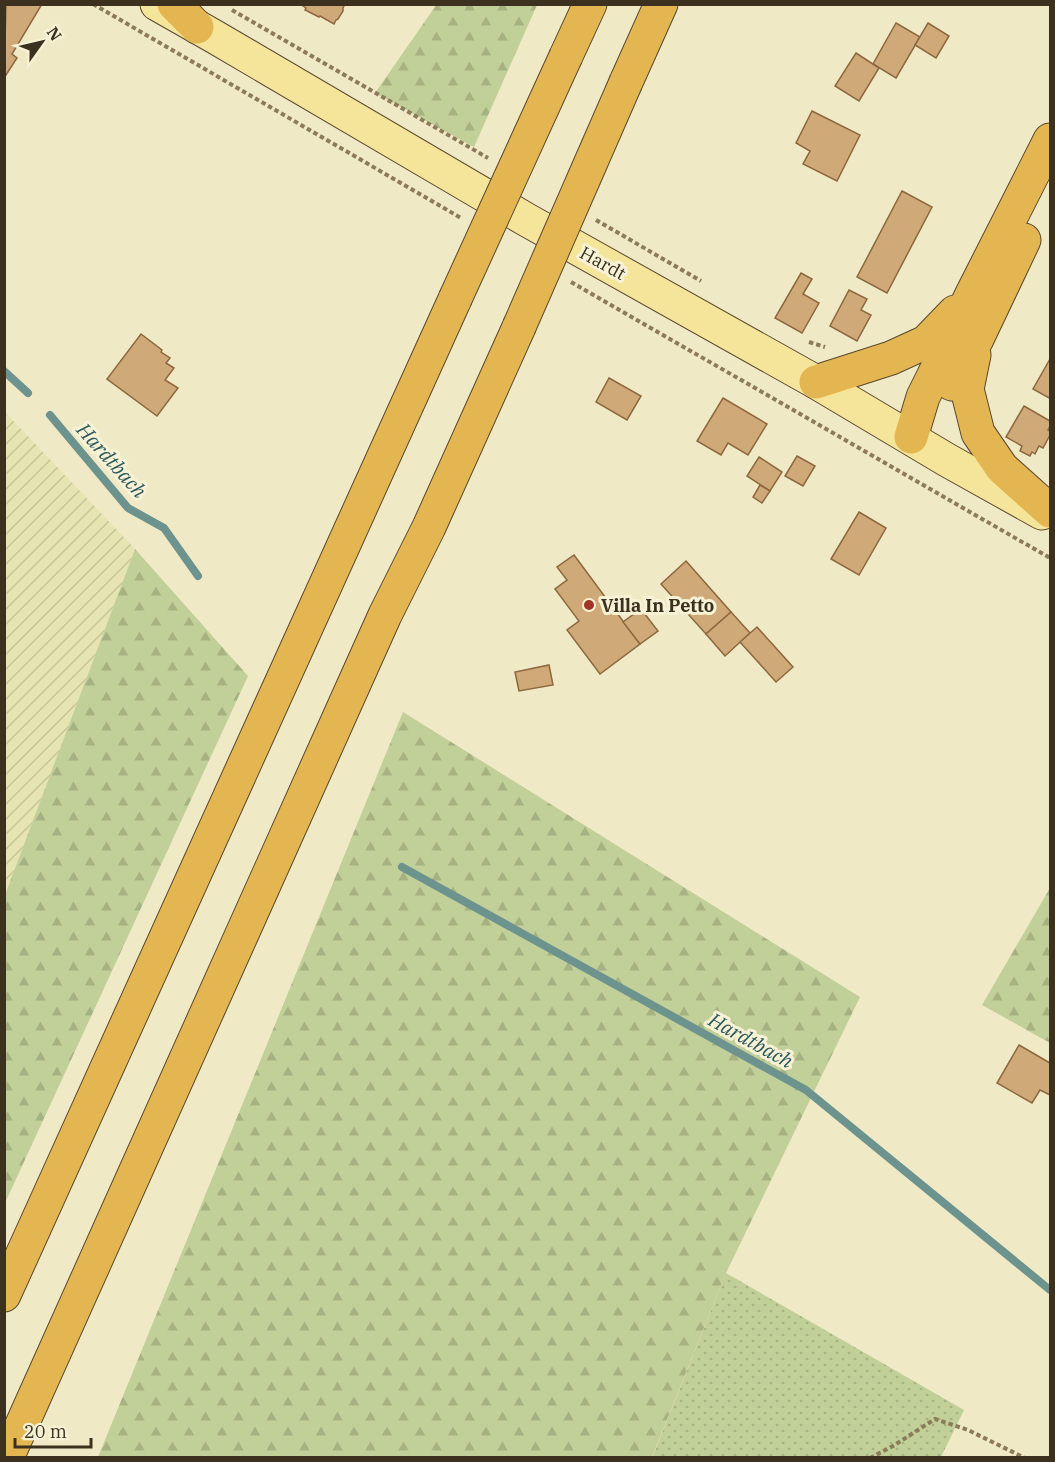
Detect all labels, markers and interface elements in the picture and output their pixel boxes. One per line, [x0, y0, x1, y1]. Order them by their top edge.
north arrow [12, 12, 72, 72]
text: N [43, 23, 66, 44]
street label: Hardt [576, 241, 630, 285]
water label: Hardtbach [70, 416, 153, 503]
place label: Villa In Petto [601, 594, 714, 617]
marker: Villa In Petto [582, 598, 596, 612]
water label: Hardtbach [703, 1005, 798, 1074]
scale bar [15, 1411, 92, 1449]
text: 20 m [24, 1420, 67, 1443]

